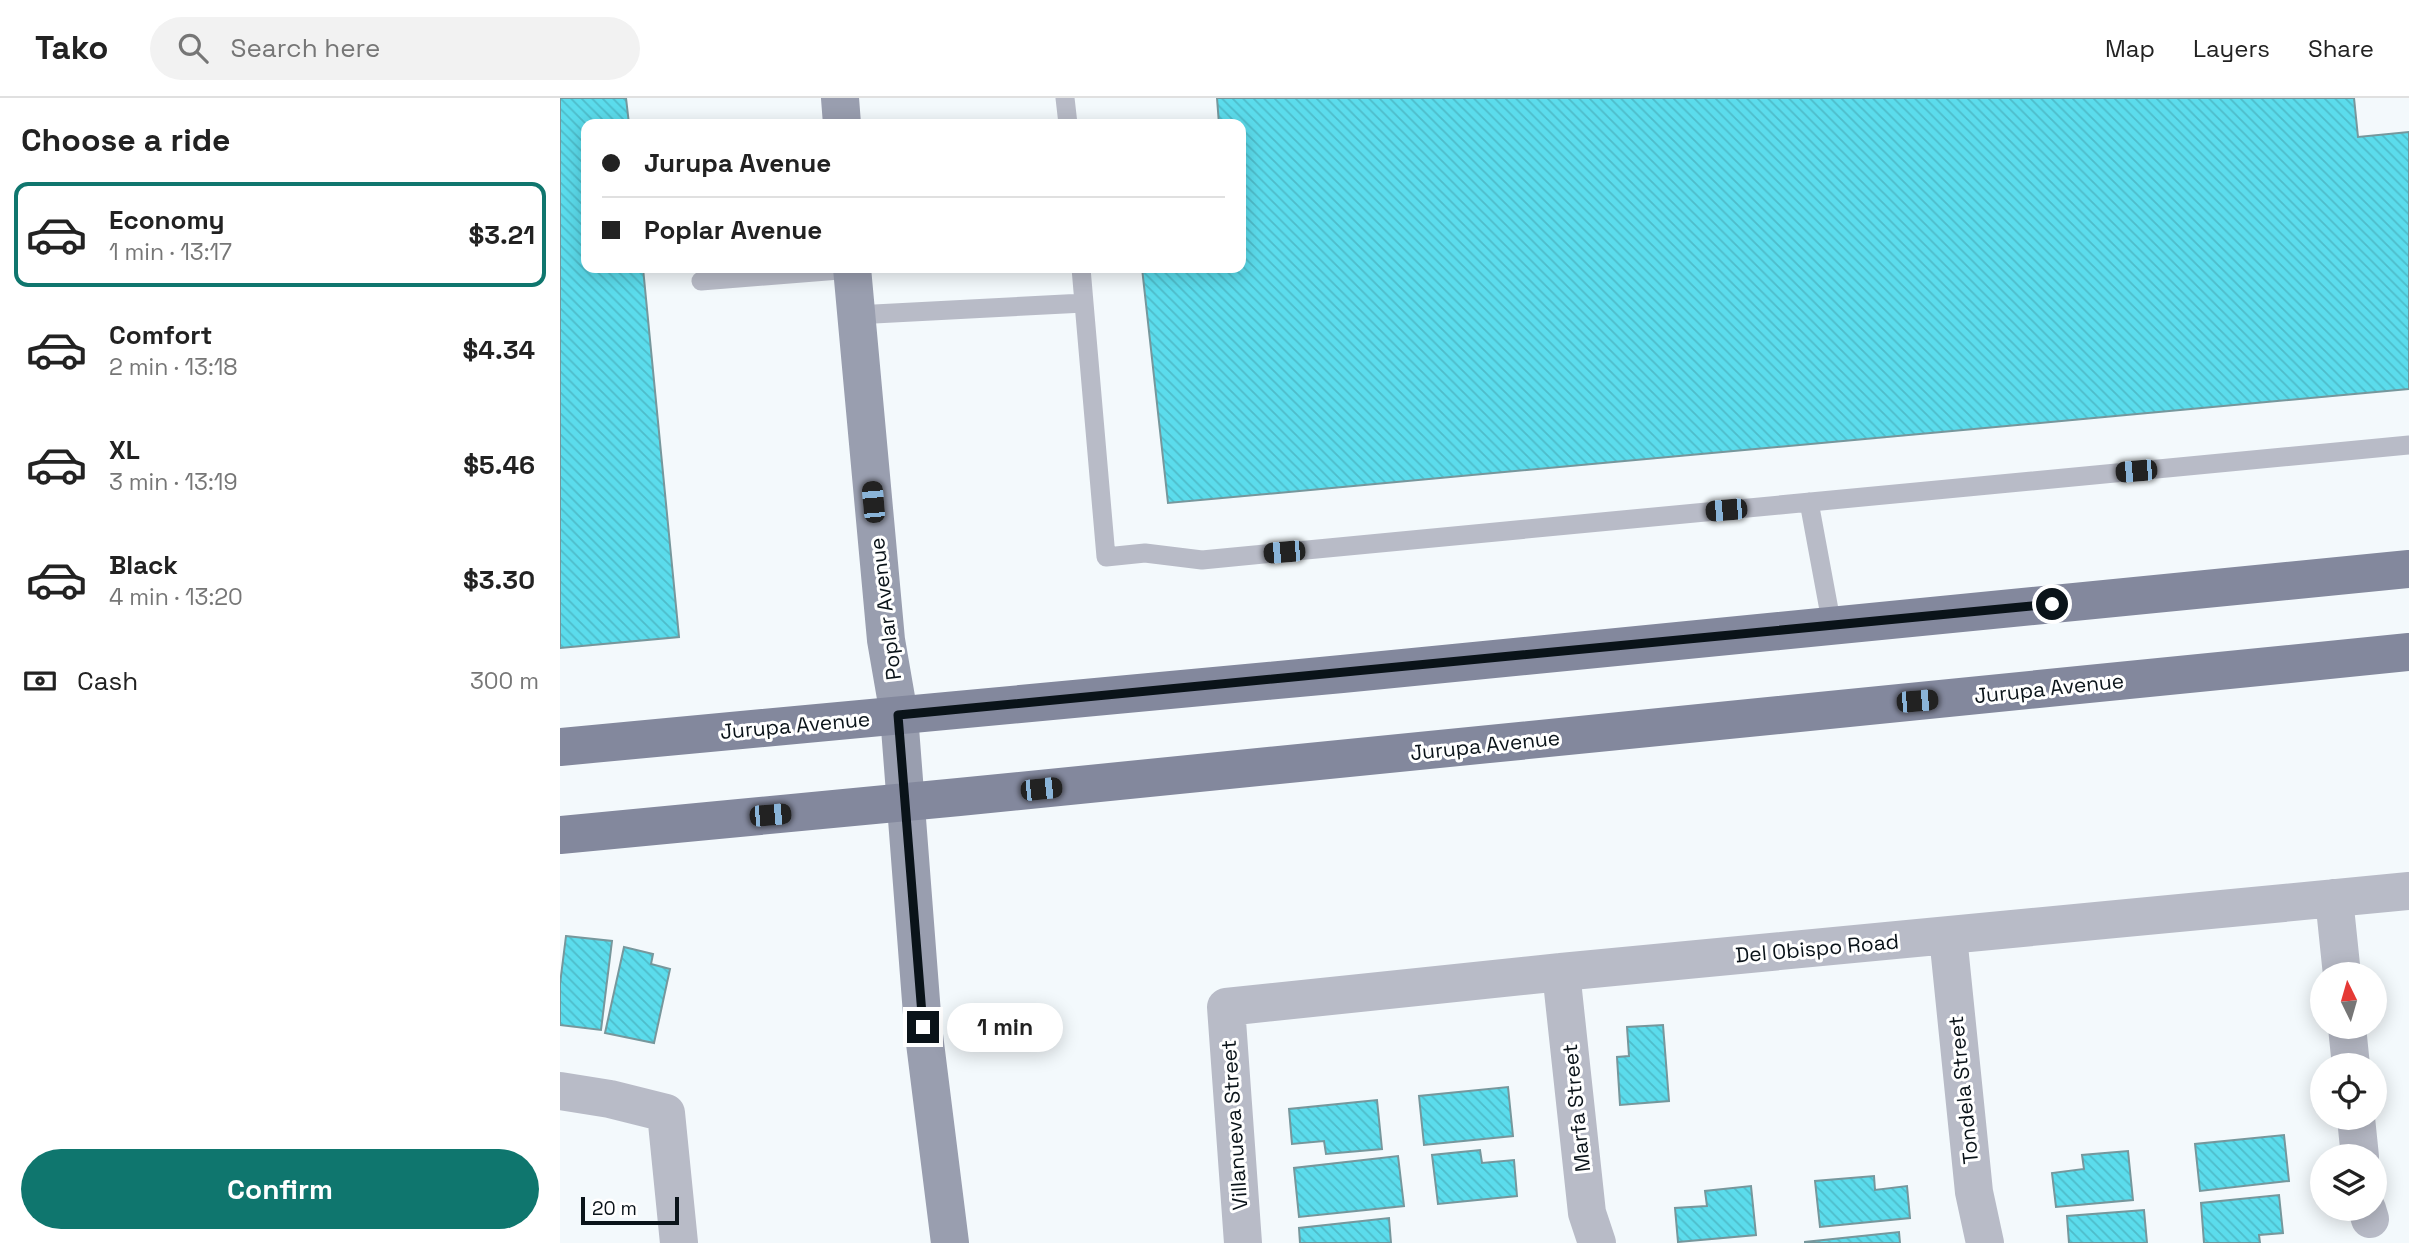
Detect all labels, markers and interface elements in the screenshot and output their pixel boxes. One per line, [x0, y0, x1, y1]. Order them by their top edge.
search box [150, 17, 640, 80]
text: Tako [35, 27, 108, 69]
icon: search [174, 29, 212, 67]
text: Search here [230, 31, 380, 65]
text: Map [2105, 33, 2155, 64]
text: Layers [2193, 33, 2270, 64]
text: Share [2308, 33, 2374, 64]
text: Choose a ride [21, 120, 231, 160]
text: Jurupa Avenue [644, 146, 831, 180]
icon: car [25, 203, 88, 266]
text: Economy [109, 203, 225, 237]
text: Poplar Avenue [644, 213, 822, 247]
text: $3.21 [468, 218, 535, 252]
text: 1 min · 13:17 [109, 237, 232, 267]
icon: car [25, 318, 88, 381]
text: Comfort [109, 318, 212, 352]
text: $4.34 [463, 333, 535, 367]
text: 2 min · 13:18 [109, 352, 238, 382]
icon: car [25, 433, 88, 496]
text: XL [109, 433, 140, 467]
text: $5.46 [463, 448, 535, 482]
car [2115, 459, 2158, 483]
text: 3 min · 13:19 [109, 467, 237, 497]
car [861, 480, 886, 524]
car [1705, 498, 1748, 522]
street label: Poplar Avenue [863, 536, 907, 682]
car [1263, 540, 1306, 564]
icon: car [25, 548, 88, 611]
text: Black [109, 548, 178, 582]
text: $3.30 [463, 563, 535, 597]
text: 4 min · 13:20 [109, 582, 243, 612]
route start [2036, 588, 2068, 620]
icon: cash [21, 662, 59, 700]
text: Cash [77, 664, 138, 698]
text: 300 m [470, 666, 539, 696]
street label: Jurupa Avenue [1973, 667, 2125, 709]
car [1896, 689, 1939, 713]
street label: Jurupa Avenue [719, 705, 871, 745]
street label: Jurupa Avenue [1409, 724, 1561, 766]
car [1020, 776, 1063, 802]
car [749, 803, 792, 827]
street label: Del Obispo Road [1734, 927, 1900, 969]
north arrow [2310, 962, 2387, 1040]
map controls [2310, 962, 2387, 1221]
callout: 1 min [948, 1002, 1063, 1052]
route end [907, 1011, 939, 1043]
text: 1 min [977, 1012, 1033, 1042]
street label: Tondela Street [1942, 1015, 1984, 1165]
street label: Villanueva Street [1215, 1039, 1253, 1211]
street label: Marfa Street [1556, 1042, 1596, 1174]
button: locate [2310, 1053, 2387, 1130]
button: layers [2310, 1144, 2387, 1221]
button: Confirm [21, 1149, 539, 1229]
scale bar [581, 1194, 679, 1226]
text: 20 m [592, 1196, 637, 1221]

